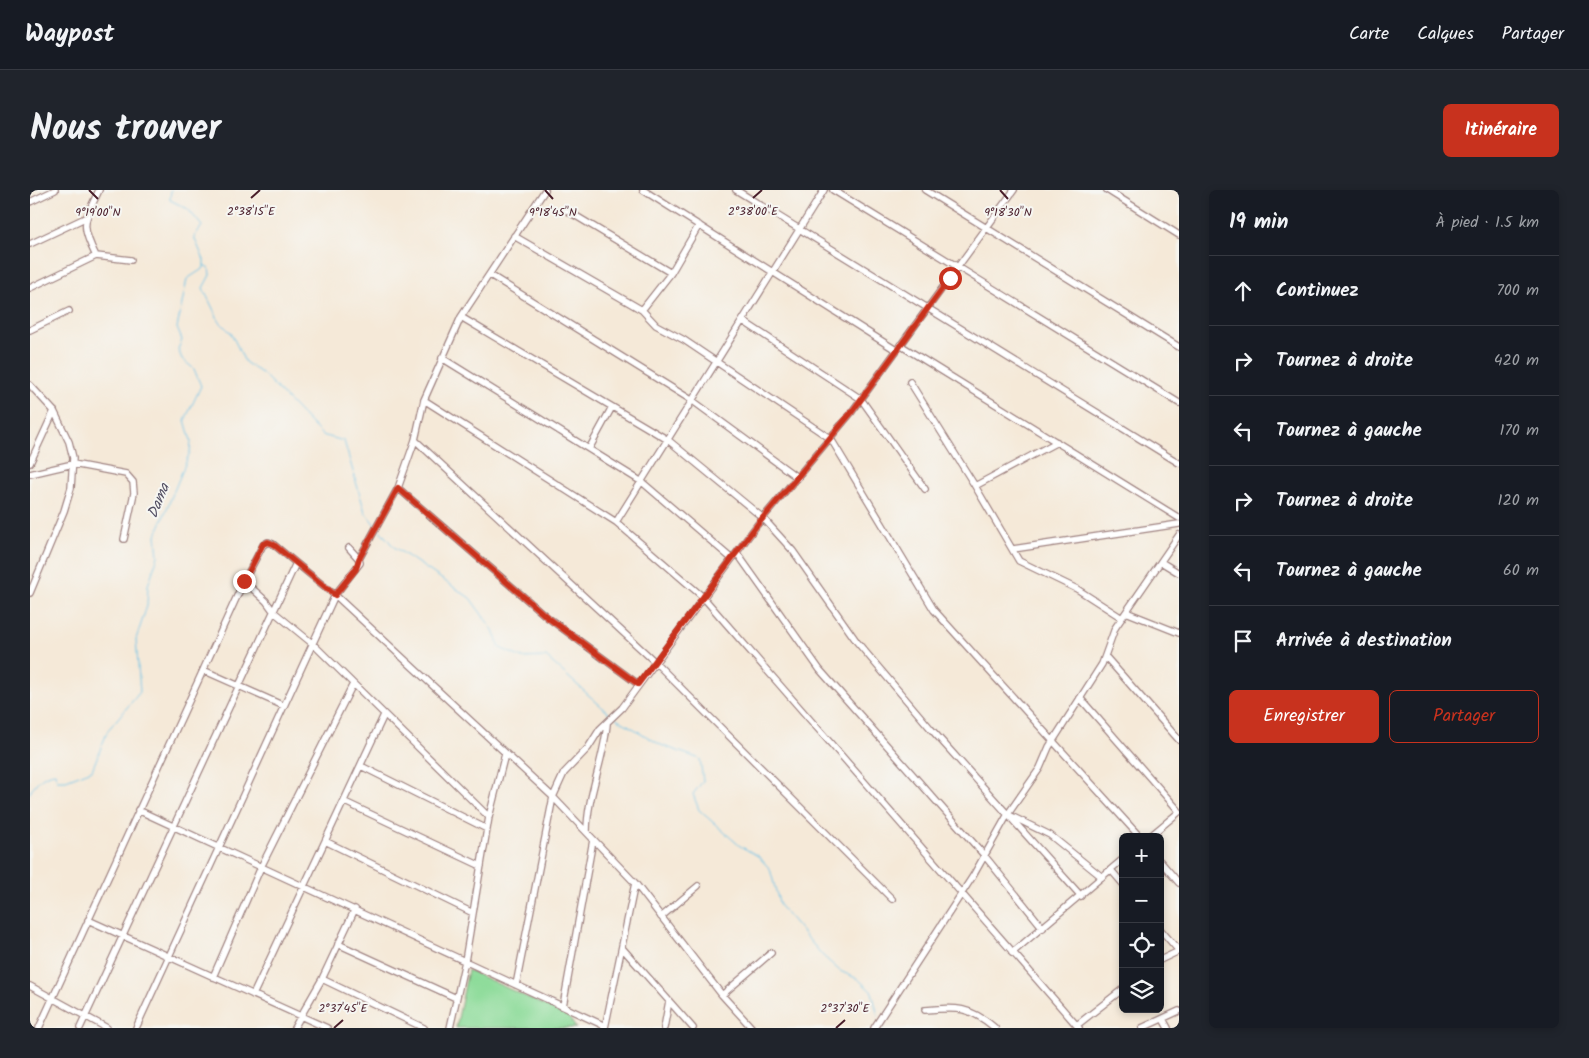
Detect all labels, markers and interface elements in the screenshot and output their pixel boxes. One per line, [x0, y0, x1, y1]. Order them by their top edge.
text: Waypost [25, 15, 114, 54]
text: Carte [1349, 20, 1389, 49]
text: Calques [1417, 20, 1474, 49]
text: Partager [1502, 20, 1564, 49]
text: Nous trouver [30, 102, 221, 158]
button: Itinéraire [1443, 104, 1559, 157]
text: 2°38'15"E [227, 202, 276, 221]
text: 2°38'00"E [728, 202, 779, 221]
text: 9°19'00"N [75, 203, 121, 222]
text: 9°18'45"N [529, 203, 577, 222]
text: 9°18'30"N [984, 203, 1032, 222]
text: 19 min [1229, 206, 1288, 239]
text: À pied · 1.5 km [1436, 210, 1539, 235]
route start [939, 267, 962, 290]
text: Continuez [1276, 276, 1359, 306]
icon: ahead [1229, 277, 1257, 305]
text: 700 m [1496, 278, 1539, 303]
text: Tournez à droite [1276, 346, 1413, 376]
icon: right [1229, 347, 1257, 375]
text: 420 m [1494, 348, 1539, 373]
text: Tournez à gauche [1276, 416, 1422, 446]
icon: left [1229, 417, 1257, 445]
text: 170 m [1499, 418, 1539, 443]
water label: Dama [141, 479, 177, 522]
text: Tournez à droite [1276, 486, 1413, 516]
icon: right [1229, 487, 1257, 515]
text: 120 m [1498, 488, 1539, 513]
text: Tournez à gauche [1276, 556, 1422, 586]
icon: left [1229, 557, 1257, 585]
text: 60 m [1503, 558, 1539, 583]
route end [233, 570, 256, 593]
text: Arrivée à destination [1276, 626, 1452, 656]
icon: arrive [1229, 627, 1257, 655]
button: Enregistrer [1229, 690, 1379, 743]
button: Partager [1389, 690, 1539, 743]
map controls [1119, 833, 1164, 1013]
button: + [1119, 833, 1164, 878]
button: − [1119, 878, 1164, 923]
button: locate [1119, 923, 1164, 968]
button: layers [1119, 968, 1164, 1013]
text: 2°37'45"E [318, 999, 369, 1018]
text: 2°37'30"E [820, 999, 870, 1018]

